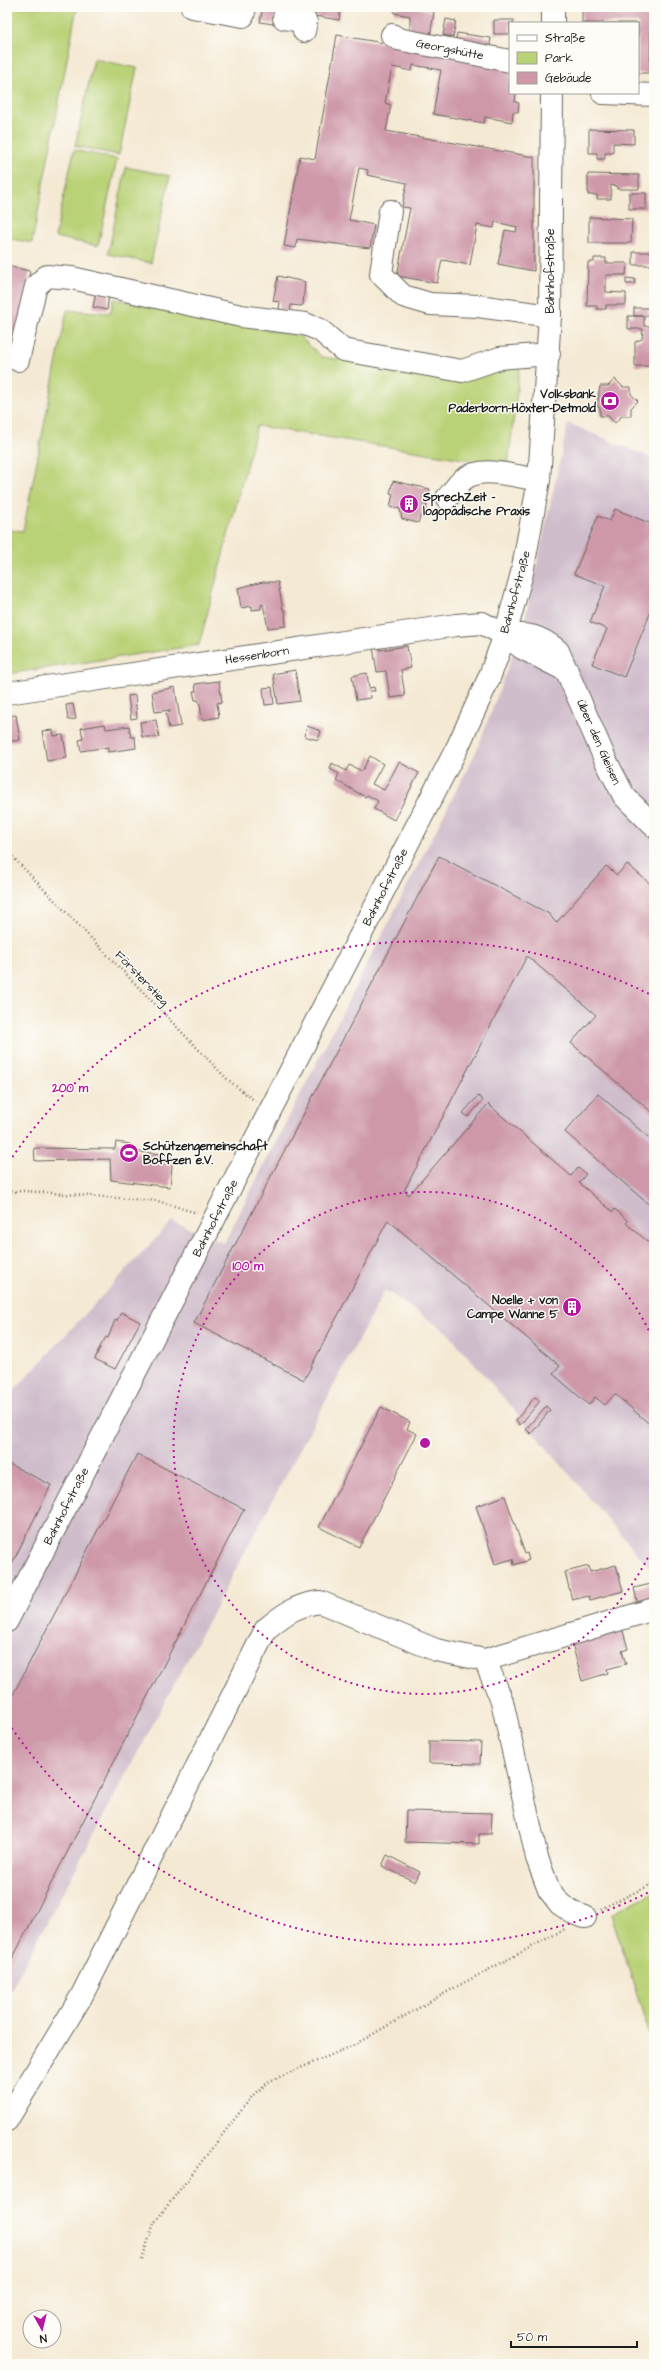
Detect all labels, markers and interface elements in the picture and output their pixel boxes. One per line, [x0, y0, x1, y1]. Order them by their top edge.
legend [509, 22, 639, 94]
text: Straße [545, 30, 586, 47]
street label: Georgshütte [414, 35, 486, 65]
text: Park [545, 50, 573, 67]
text: Gebäude [545, 70, 592, 87]
street label: Bahnhofstraße [542, 228, 559, 314]
place label: Volksbank Paderborn-Höxter-Detmold [449, 386, 597, 417]
bank icon: Volksbank Paderborn-Höxter-Detmold [599, 390, 621, 412]
place label: SprechZeit - logopädische Praxis [422, 489, 530, 522]
building icon: SprechZeit - logopädische Praxis [398, 493, 420, 515]
street label: Bahnhofstraße [496, 548, 535, 635]
street label: Hessenborn [224, 642, 290, 669]
street label: Über den Gleisen [572, 697, 625, 788]
street label: Bahnhofstraße [359, 845, 413, 929]
street label: Försterstieg [110, 947, 172, 1011]
text: 200 m [51, 1080, 89, 1097]
place label: Schützengemeinschaft Boffzen e.V. [142, 1138, 268, 1169]
sports icon: Schützengemeinschaft Boffzen e.V. [118, 1142, 140, 1164]
street label: Bahnhofstraße [189, 1176, 243, 1260]
text: 100 m [233, 1258, 264, 1275]
place label: Noelle + von Campe Wanne 5 [467, 1292, 558, 1324]
building icon: Noelle + von Campe Wanne 5 [561, 1296, 583, 1318]
centre of rings [418, 1436, 432, 1450]
street label: Bahnhofstraße [40, 1464, 94, 1548]
north arrow [22, 2309, 62, 2349]
scale bar [511, 2323, 637, 2349]
text: 50 m [517, 2329, 548, 2346]
text: N [39, 2330, 48, 2346]

